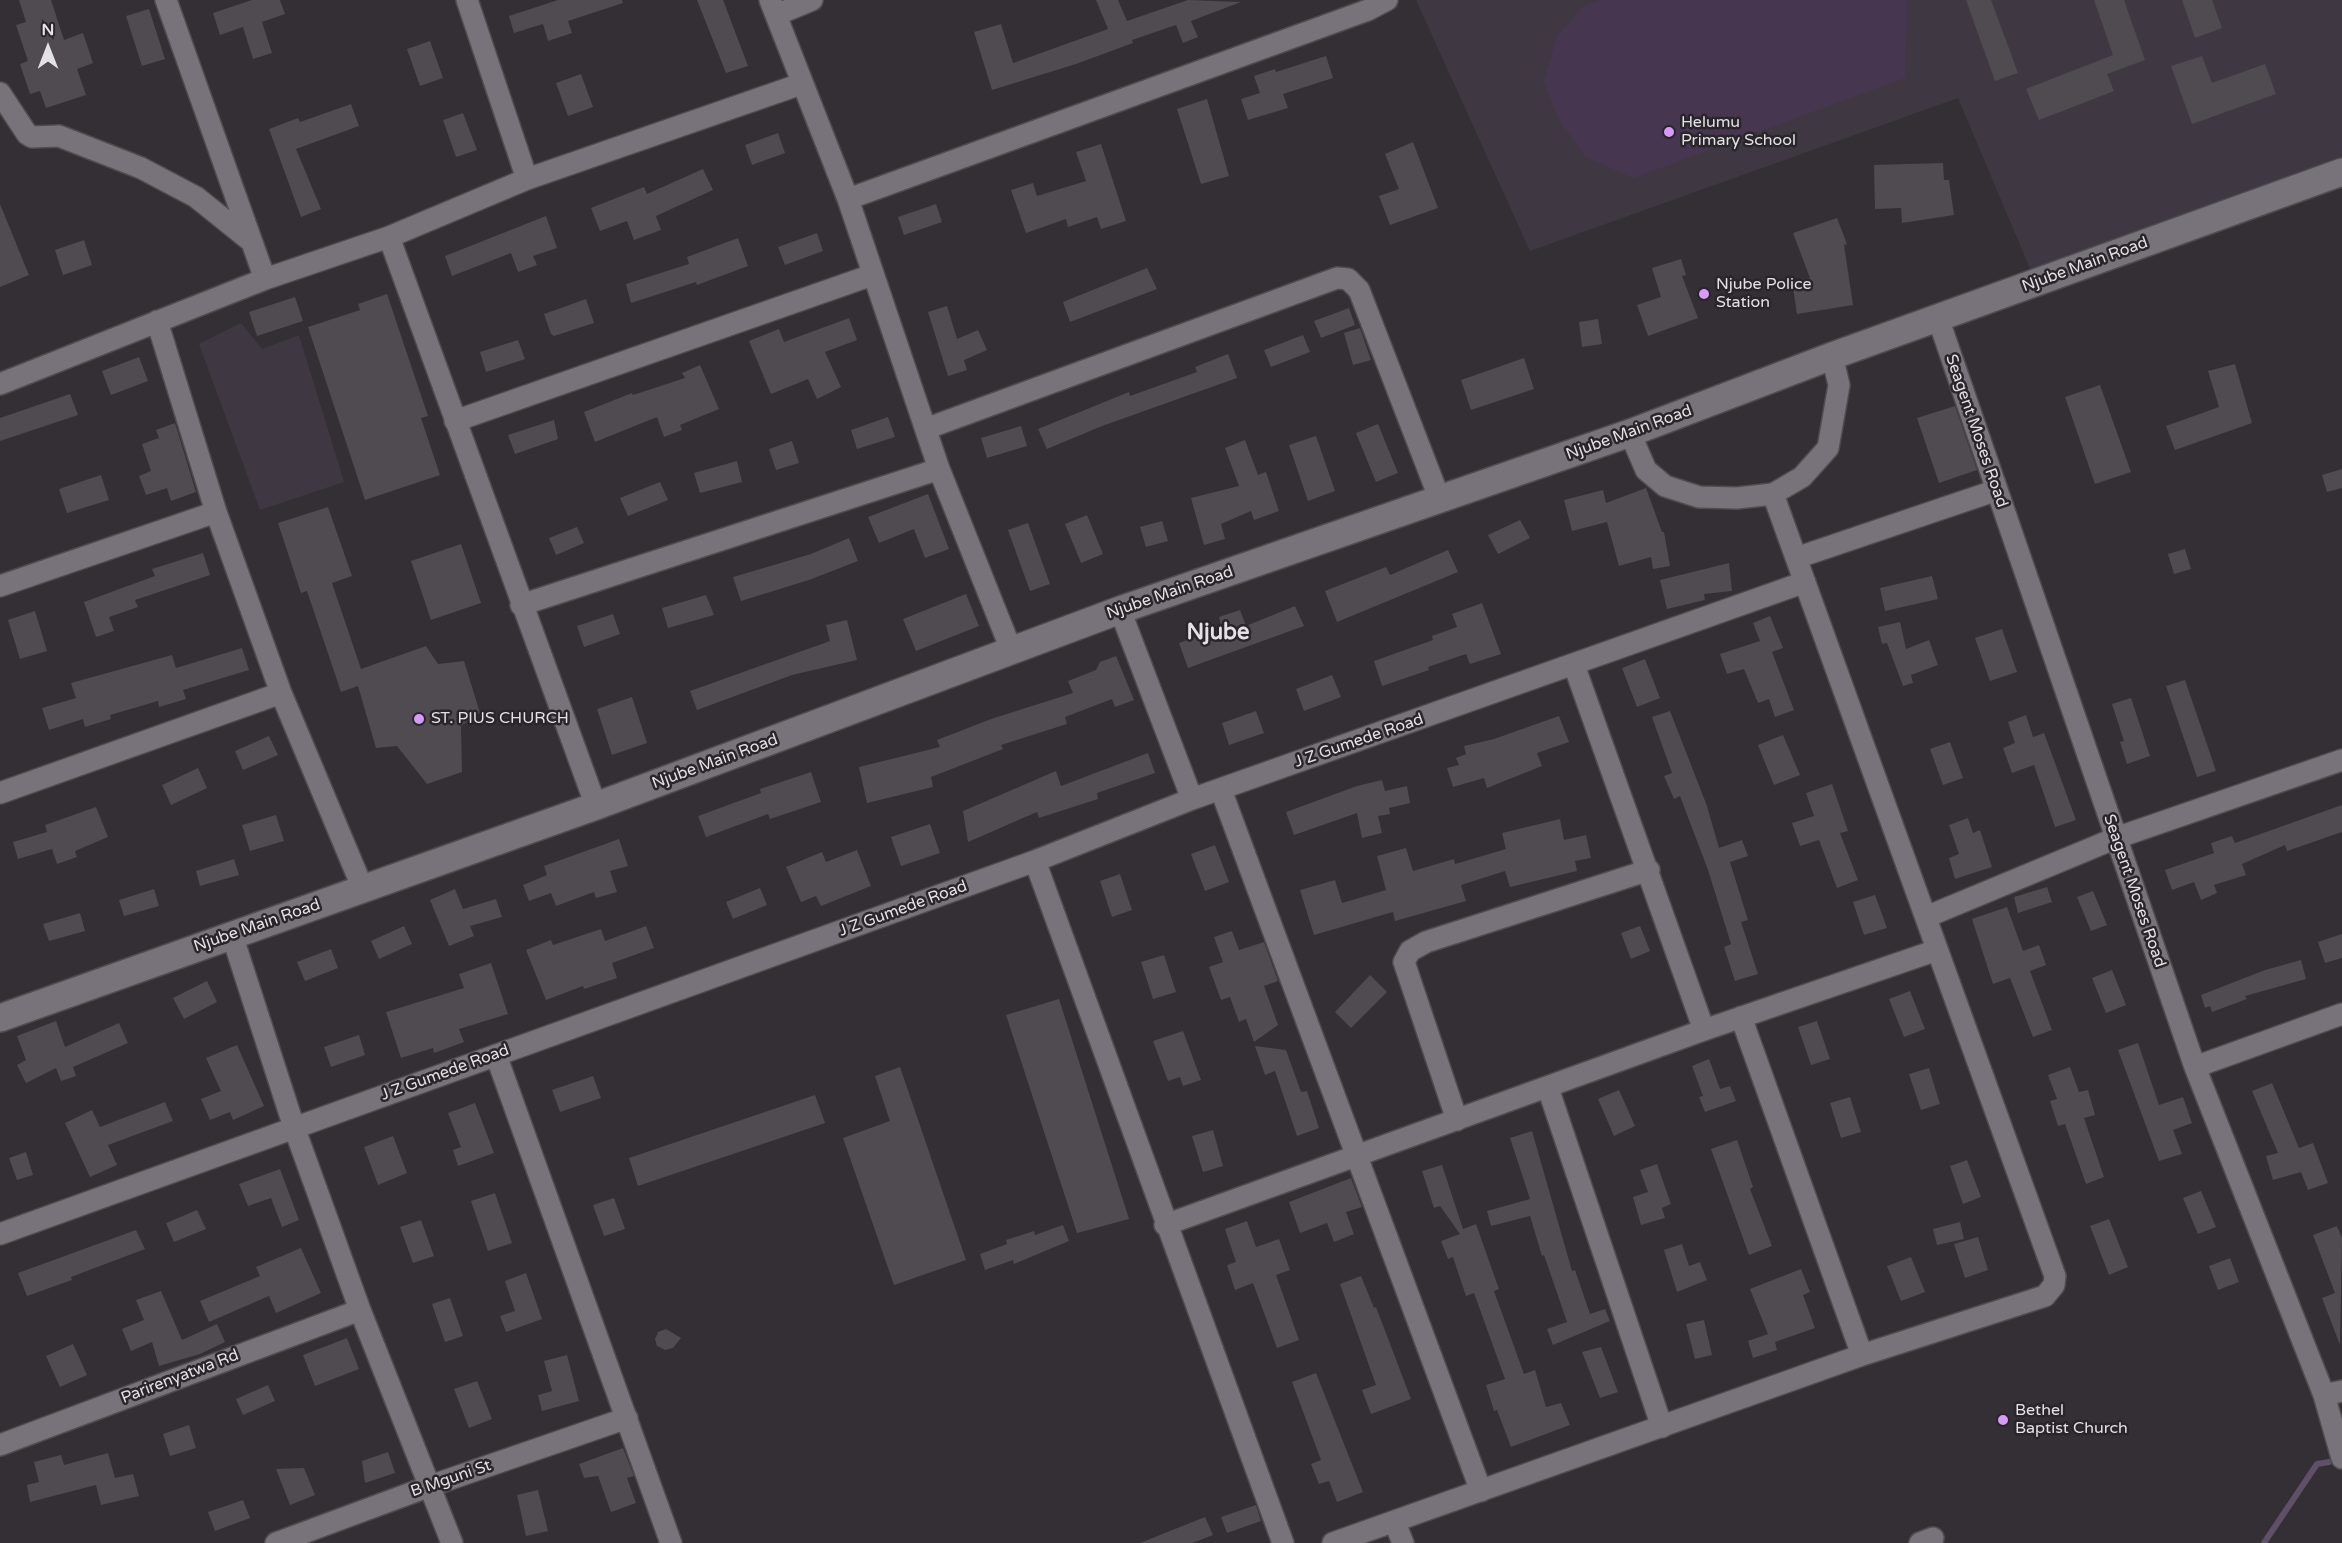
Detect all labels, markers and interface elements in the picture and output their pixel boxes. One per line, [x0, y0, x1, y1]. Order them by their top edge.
north arrow [18, 18, 78, 78]
text: N [42, 20, 54, 40]
place label: Helumu Primary School [1681, 113, 1796, 151]
marker: Helumu Primary School [1662, 125, 1676, 139]
street label: Njube Main Road [2020, 233, 2150, 297]
place label: Njube Police Station [1716, 275, 1812, 313]
marker: Njube Police Station [1697, 287, 1711, 301]
street label: Seagent Moses Road [1941, 352, 2011, 510]
street label: Njube Main Road [1564, 401, 1694, 465]
street label: Njube Main Road [1104, 562, 1236, 624]
district label: Njube [1187, 620, 1249, 646]
place label: ST. PIUS CHURCH [431, 709, 569, 729]
street label: J Z Gumede Road [1292, 710, 1426, 772]
marker: ST. PIUS CHURCH [412, 712, 426, 726]
street label: Njube Main Road [650, 730, 780, 794]
street label: Seagent Moses Road [2099, 812, 2169, 970]
street label: J Z Gumede Road [836, 877, 970, 941]
street label: Njube Main Road [191, 895, 323, 957]
street label: J Z Gumede Road [378, 1041, 512, 1105]
street label: Parirenyatwa Rd [118, 1346, 242, 1408]
place label: Bethel Baptist Church [2015, 1401, 2128, 1439]
marker: Bethel Baptist Church [1996, 1413, 2010, 1427]
street label: B Mguni St [408, 1456, 494, 1502]

